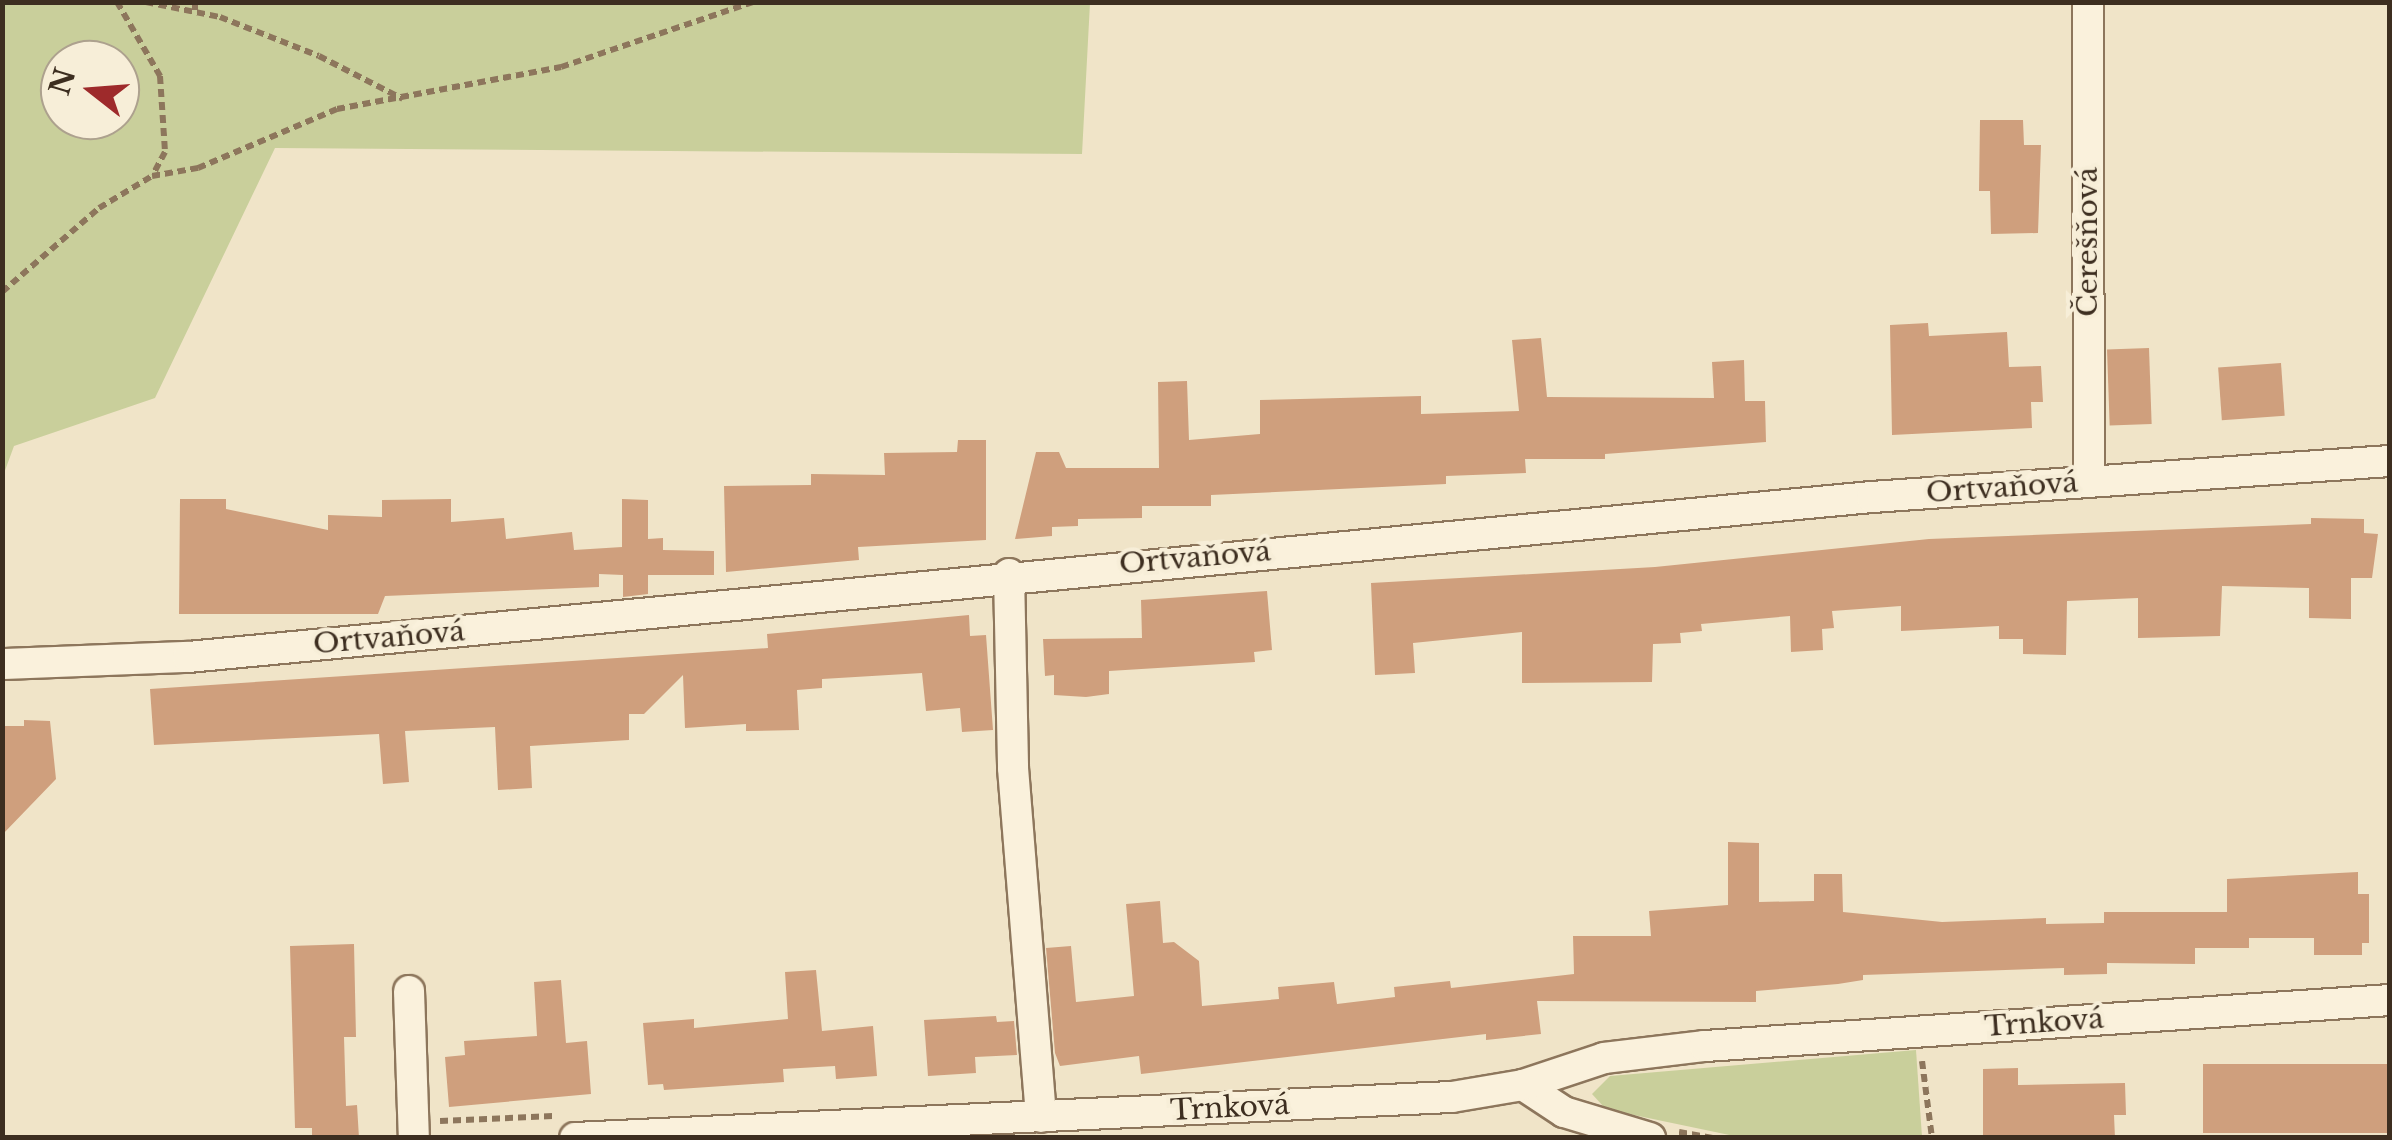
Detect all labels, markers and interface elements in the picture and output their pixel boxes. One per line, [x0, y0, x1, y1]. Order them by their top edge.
north arrow [40, 40, 140, 140]
text: N [42, 64, 83, 99]
street label: Čerešňová [2071, 167, 2105, 317]
street label: Ortvaňová [1925, 466, 2079, 510]
street label: Ortvaňová [1118, 535, 1272, 581]
street label: Ortvaňová [312, 615, 466, 661]
street label: Trnková [1983, 1002, 2105, 1044]
street label: Trnková [1169, 1088, 1291, 1128]

